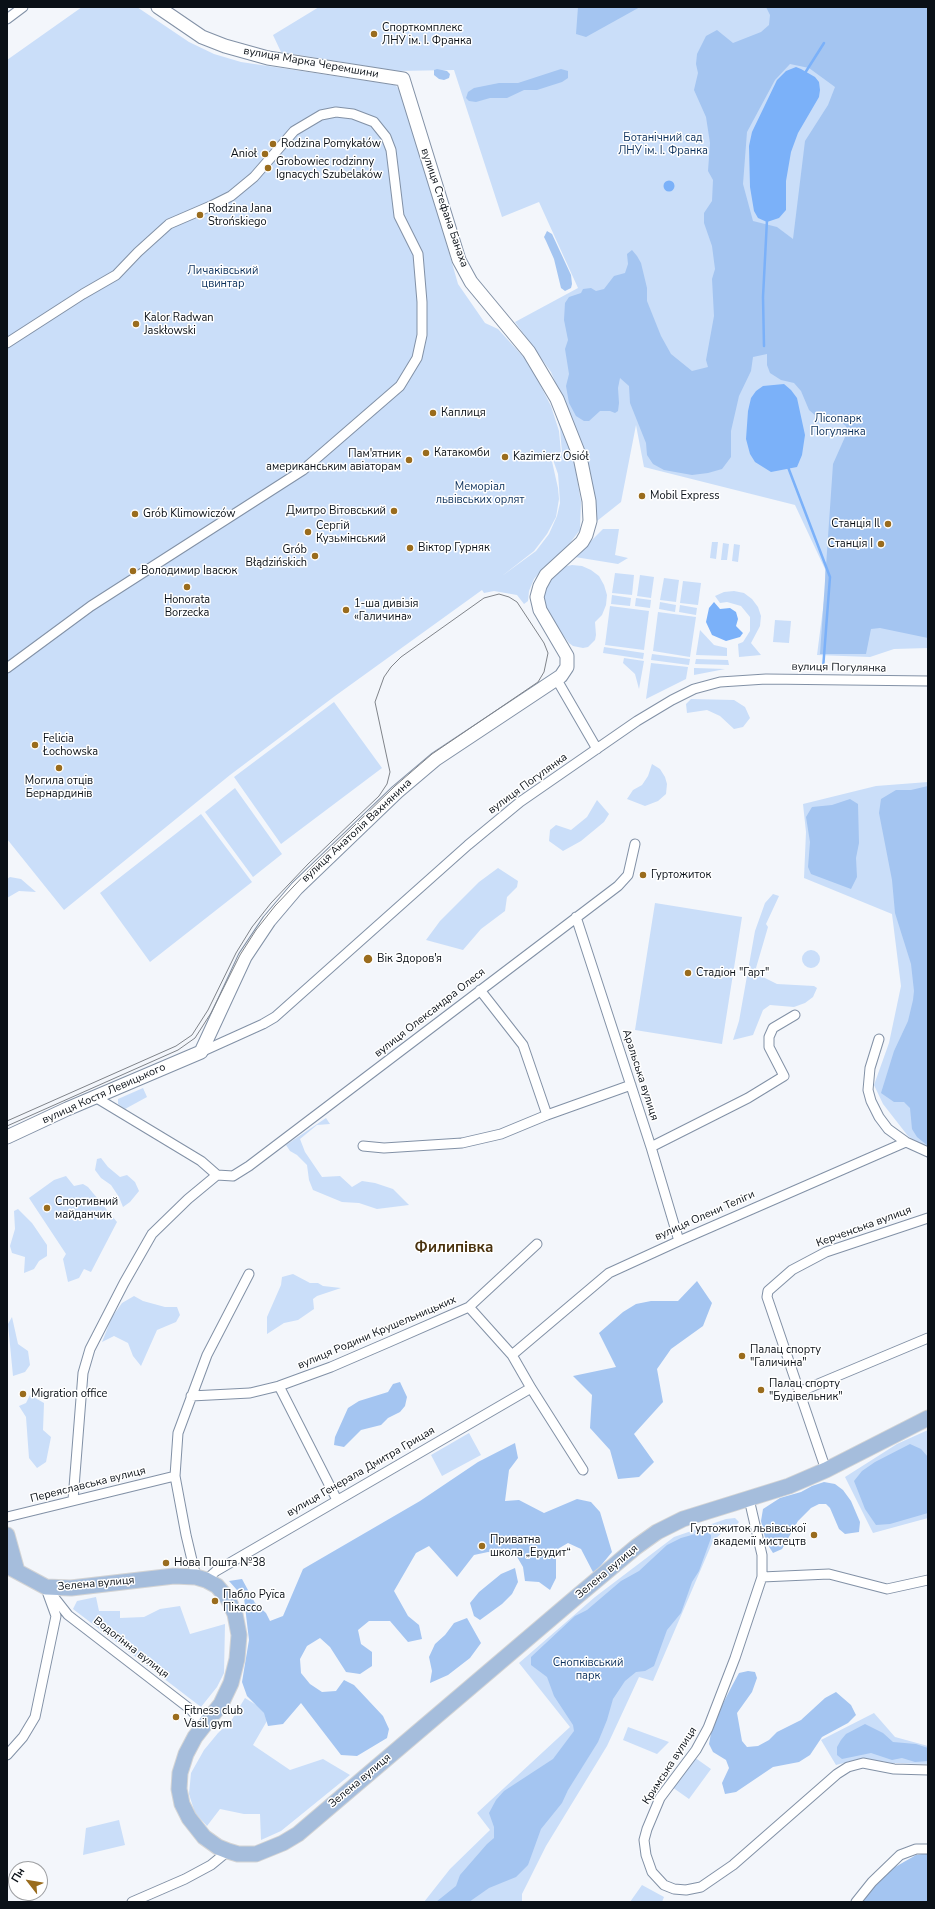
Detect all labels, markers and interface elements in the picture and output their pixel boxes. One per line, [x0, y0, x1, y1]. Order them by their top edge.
place label: Спорткомплекс ЛНУ ім. І. Франка [382, 21, 472, 47]
marker: Спорткомплекс ЛНУ ім. І. Франка [369, 29, 379, 39]
street label: вулиця Марка Черемшини [242, 45, 380, 81]
park label: Ботанічний сад ЛНУ ім. І. Франка [618, 131, 708, 157]
place label: Rodzina Pomykałów [281, 137, 381, 151]
marker: Rodzina Pomykałów [268, 139, 278, 149]
place label: Anioł [231, 147, 257, 161]
street label: вулиця Стефана Банаха [417, 147, 471, 269]
marker: Anioł [260, 149, 270, 159]
place label: Grobowiec rodzinny Ignacych Szubelaków [276, 155, 382, 181]
marker: Grobowiec rodzinny Ignacych Szubelaków [263, 163, 273, 173]
place label: Rodzina Jana Strońskiego [208, 202, 272, 228]
marker: Rodzina Jana Strońskiego [195, 210, 205, 220]
park label: Личаківський цвинтар [188, 264, 258, 290]
place label: Kalor Radwan Jaskłowski [144, 311, 214, 337]
marker: Kalor Radwan Jaskłowski [131, 319, 141, 329]
place label: Каплиця [441, 406, 486, 420]
marker: Каплиця [428, 408, 438, 418]
park label: Лісопарк Погулянка [810, 412, 866, 438]
place label: Катакомби [434, 446, 490, 460]
place label: Пам'ятник американським авіаторам [266, 447, 401, 473]
marker: Катакомби [421, 448, 431, 458]
place label: Kazimierz Osiół [513, 450, 589, 464]
marker: Kazimierz Osiół [500, 452, 510, 462]
marker: Пам'ятник американським авіаторам [404, 455, 414, 465]
park label: Меморіал львівських орлят [436, 480, 524, 506]
place label: Mobil Express [650, 489, 719, 503]
marker: Mobil Express [637, 491, 647, 501]
place label: Дмитро Вітовський [286, 504, 386, 518]
marker: Дмитро Вітовський [389, 506, 399, 516]
place label: Grób Klimowiczów [143, 507, 236, 521]
marker: Grób Klimowiczów [130, 509, 140, 519]
place label: Cтанція Il [831, 517, 880, 531]
place label: Сергій Кузьмінський [316, 519, 386, 545]
marker: Cтанція Il [883, 519, 893, 529]
marker: Сергій Кузьмінський [303, 527, 313, 537]
place label: Cтанція I [828, 537, 873, 551]
marker: Cтанція I [876, 539, 886, 549]
place label: Віктор Гурняк [418, 541, 490, 555]
place label: Grób Błądzińskich [245, 543, 307, 569]
marker: Віктор Гурняк [405, 543, 415, 553]
marker: Grób Błądzińskich [310, 551, 320, 561]
place label: Володимир Івасюк [141, 564, 237, 578]
marker: Володимир Івасюк [128, 566, 138, 576]
marker: Honorata Borzecka [182, 582, 192, 592]
place label: Honorata Borzecka [164, 593, 210, 619]
place label: 1-ша дивізія «Галичина» [354, 597, 418, 623]
marker: 1-ша дивізія «Галичина» [341, 605, 351, 615]
street label: вулиця Погулянка [792, 661, 886, 675]
place label: Felicia Łochowska [43, 732, 98, 758]
marker: Felicia Łochowska [30, 740, 40, 750]
street label: вулиця Погулянка [486, 751, 570, 817]
marker: Могила отців Бернардинів [54, 763, 64, 773]
place label: Могила отців Бернардинів [25, 774, 93, 800]
street label: вулиця Анатолія Вахнянина [299, 777, 415, 885]
place label: Гуртожиток [651, 868, 711, 882]
marker: Гуртожиток [638, 870, 648, 880]
place label: Вік Здоров'я [377, 952, 442, 966]
marker: Вік Здоров'я [362, 953, 374, 965]
street label: вулиця Олександра Олеся [372, 966, 488, 1060]
place label: Стадіон "Гарт" [696, 966, 769, 980]
marker: Стадіон "Гарт" [683, 968, 693, 978]
street label: Аральська вулиця [619, 1028, 661, 1122]
street label: вулиця Костя Левицького [40, 1061, 168, 1127]
street label: вулиця Олени Теліги [653, 1188, 757, 1244]
place label: Спортивний майданчик [55, 1195, 118, 1221]
marker: Спортивний майданчик [42, 1203, 52, 1213]
street label: Керченська вулиця [815, 1204, 913, 1250]
district label: Филипівка [415, 1239, 493, 1257]
street label: вулиця Родини Крушельницьких [296, 1294, 458, 1372]
place label: Палац спорту "Галичина" [750, 1343, 821, 1369]
marker: Палац спорту "Галичина" [737, 1351, 747, 1361]
place label: Палац спорту "Будівельник" [769, 1377, 843, 1403]
marker: Палац спорту "Будівельник" [756, 1385, 766, 1395]
place label: Migration office [31, 1387, 107, 1401]
marker: Migration office [18, 1389, 28, 1399]
street label: вулиця Генерала Дмитра Грицая [285, 1424, 437, 1520]
street label: Переяславська вулиця [29, 1464, 147, 1506]
place label: Гуртожиток львівської академії мистецтв [690, 1522, 806, 1548]
marker: Гуртожиток львівської академії мистецтв [809, 1530, 819, 1540]
place label: Приватна школа „Ерудит“ [490, 1533, 571, 1559]
marker: Приватна школа „Ерудит“ [477, 1541, 487, 1551]
street label: Зелена вулиця [573, 1542, 641, 1602]
place label: Нова Пошта №38 [174, 1556, 265, 1570]
marker: Нова Пошта №38 [161, 1558, 171, 1568]
street label: Зелена вулиця [57, 1574, 135, 1594]
place label: Пабло Руїса Пікассо [223, 1588, 285, 1614]
marker: Пабло Руїса Пікассо [210, 1596, 220, 1606]
street label: Водогінна вулиця [91, 1614, 171, 1682]
park label: Снопківський парк [553, 1656, 623, 1682]
place label: Fitness club Vasil gym [184, 1704, 243, 1730]
marker: Fitness club Vasil gym [171, 1712, 181, 1722]
street label: Кримська вулиця [640, 1725, 700, 1807]
street label: Зелена вулиця [326, 1751, 394, 1811]
north arrow [8, 1861, 48, 1901]
text: Пн [8, 1865, 28, 1885]

